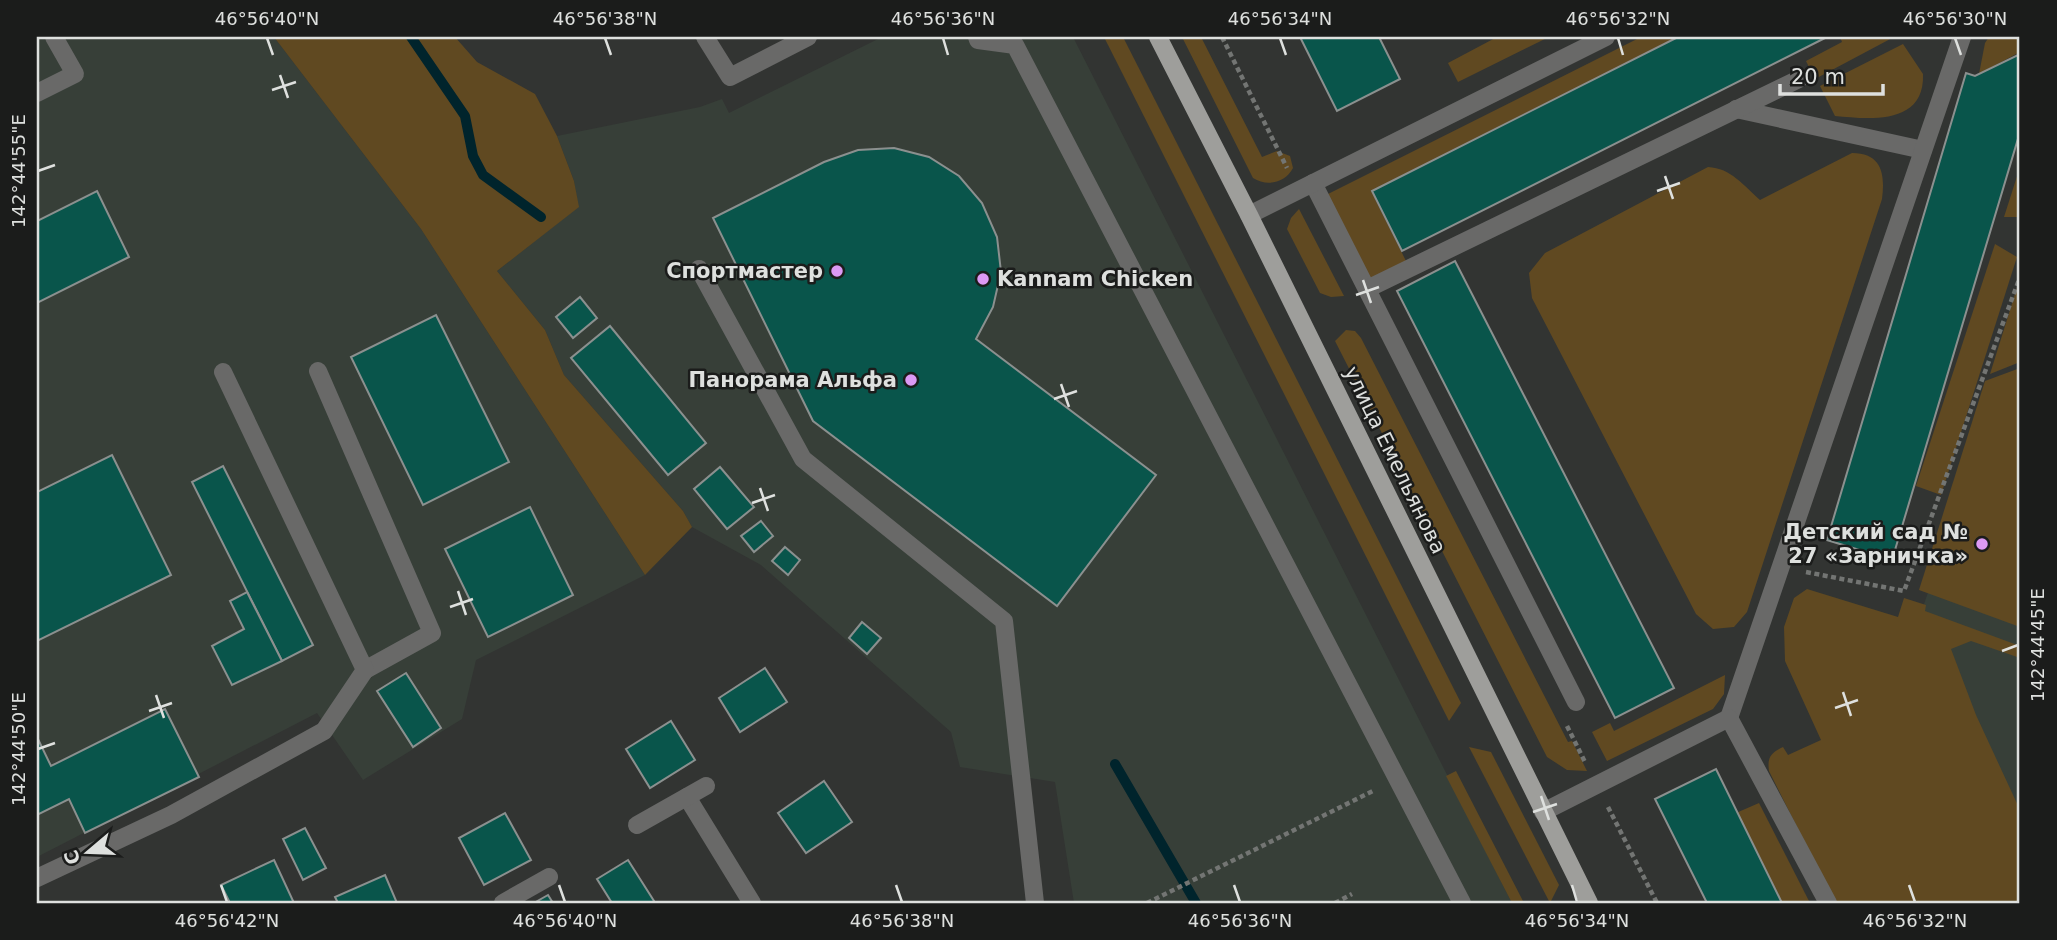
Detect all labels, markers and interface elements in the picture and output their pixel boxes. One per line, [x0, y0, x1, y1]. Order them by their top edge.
text: 46°56'40"N [215, 8, 319, 29]
text: 46°56'38"N [553, 8, 657, 29]
text: 46°56'36"N [891, 8, 995, 29]
text: 46°56'34"N [1228, 8, 1332, 29]
text: 46°56'32"N [1566, 8, 1670, 29]
text: 46°56'30"N [1903, 8, 2007, 29]
scale bar [1780, 52, 1884, 96]
text: 20 m [1791, 65, 1845, 89]
text: 142°44'55"E [8, 114, 29, 228]
place label: Спортмастер [666, 259, 823, 283]
marker: Спортмастер [829, 263, 845, 279]
place label: Kannam Chicken [997, 267, 1193, 291]
marker: Kannam Chicken [975, 271, 991, 287]
street label: улица Емельянова [1339, 362, 1451, 558]
place label: Панорама Альфа [689, 368, 897, 392]
marker: Панорама Альфа [903, 372, 919, 388]
place label: Детский сад № 27 «Зарничка» [1783, 520, 1968, 568]
marker: Детский сад № 27 «Зарничка» [1974, 536, 1990, 552]
text: 142°44'45"E [2027, 588, 2048, 702]
text: 142°44'50"E [8, 692, 29, 806]
north arrow [52, 818, 122, 888]
text: С [59, 847, 85, 868]
text: 46°56'42"N [175, 910, 279, 931]
text: 46°56'40"N [513, 910, 617, 931]
text: 46°56'38"N [850, 910, 954, 931]
text: 46°56'36"N [1188, 910, 1292, 931]
text: 46°56'34"N [1525, 910, 1629, 931]
text: 46°56'32"N [1863, 910, 1967, 931]

